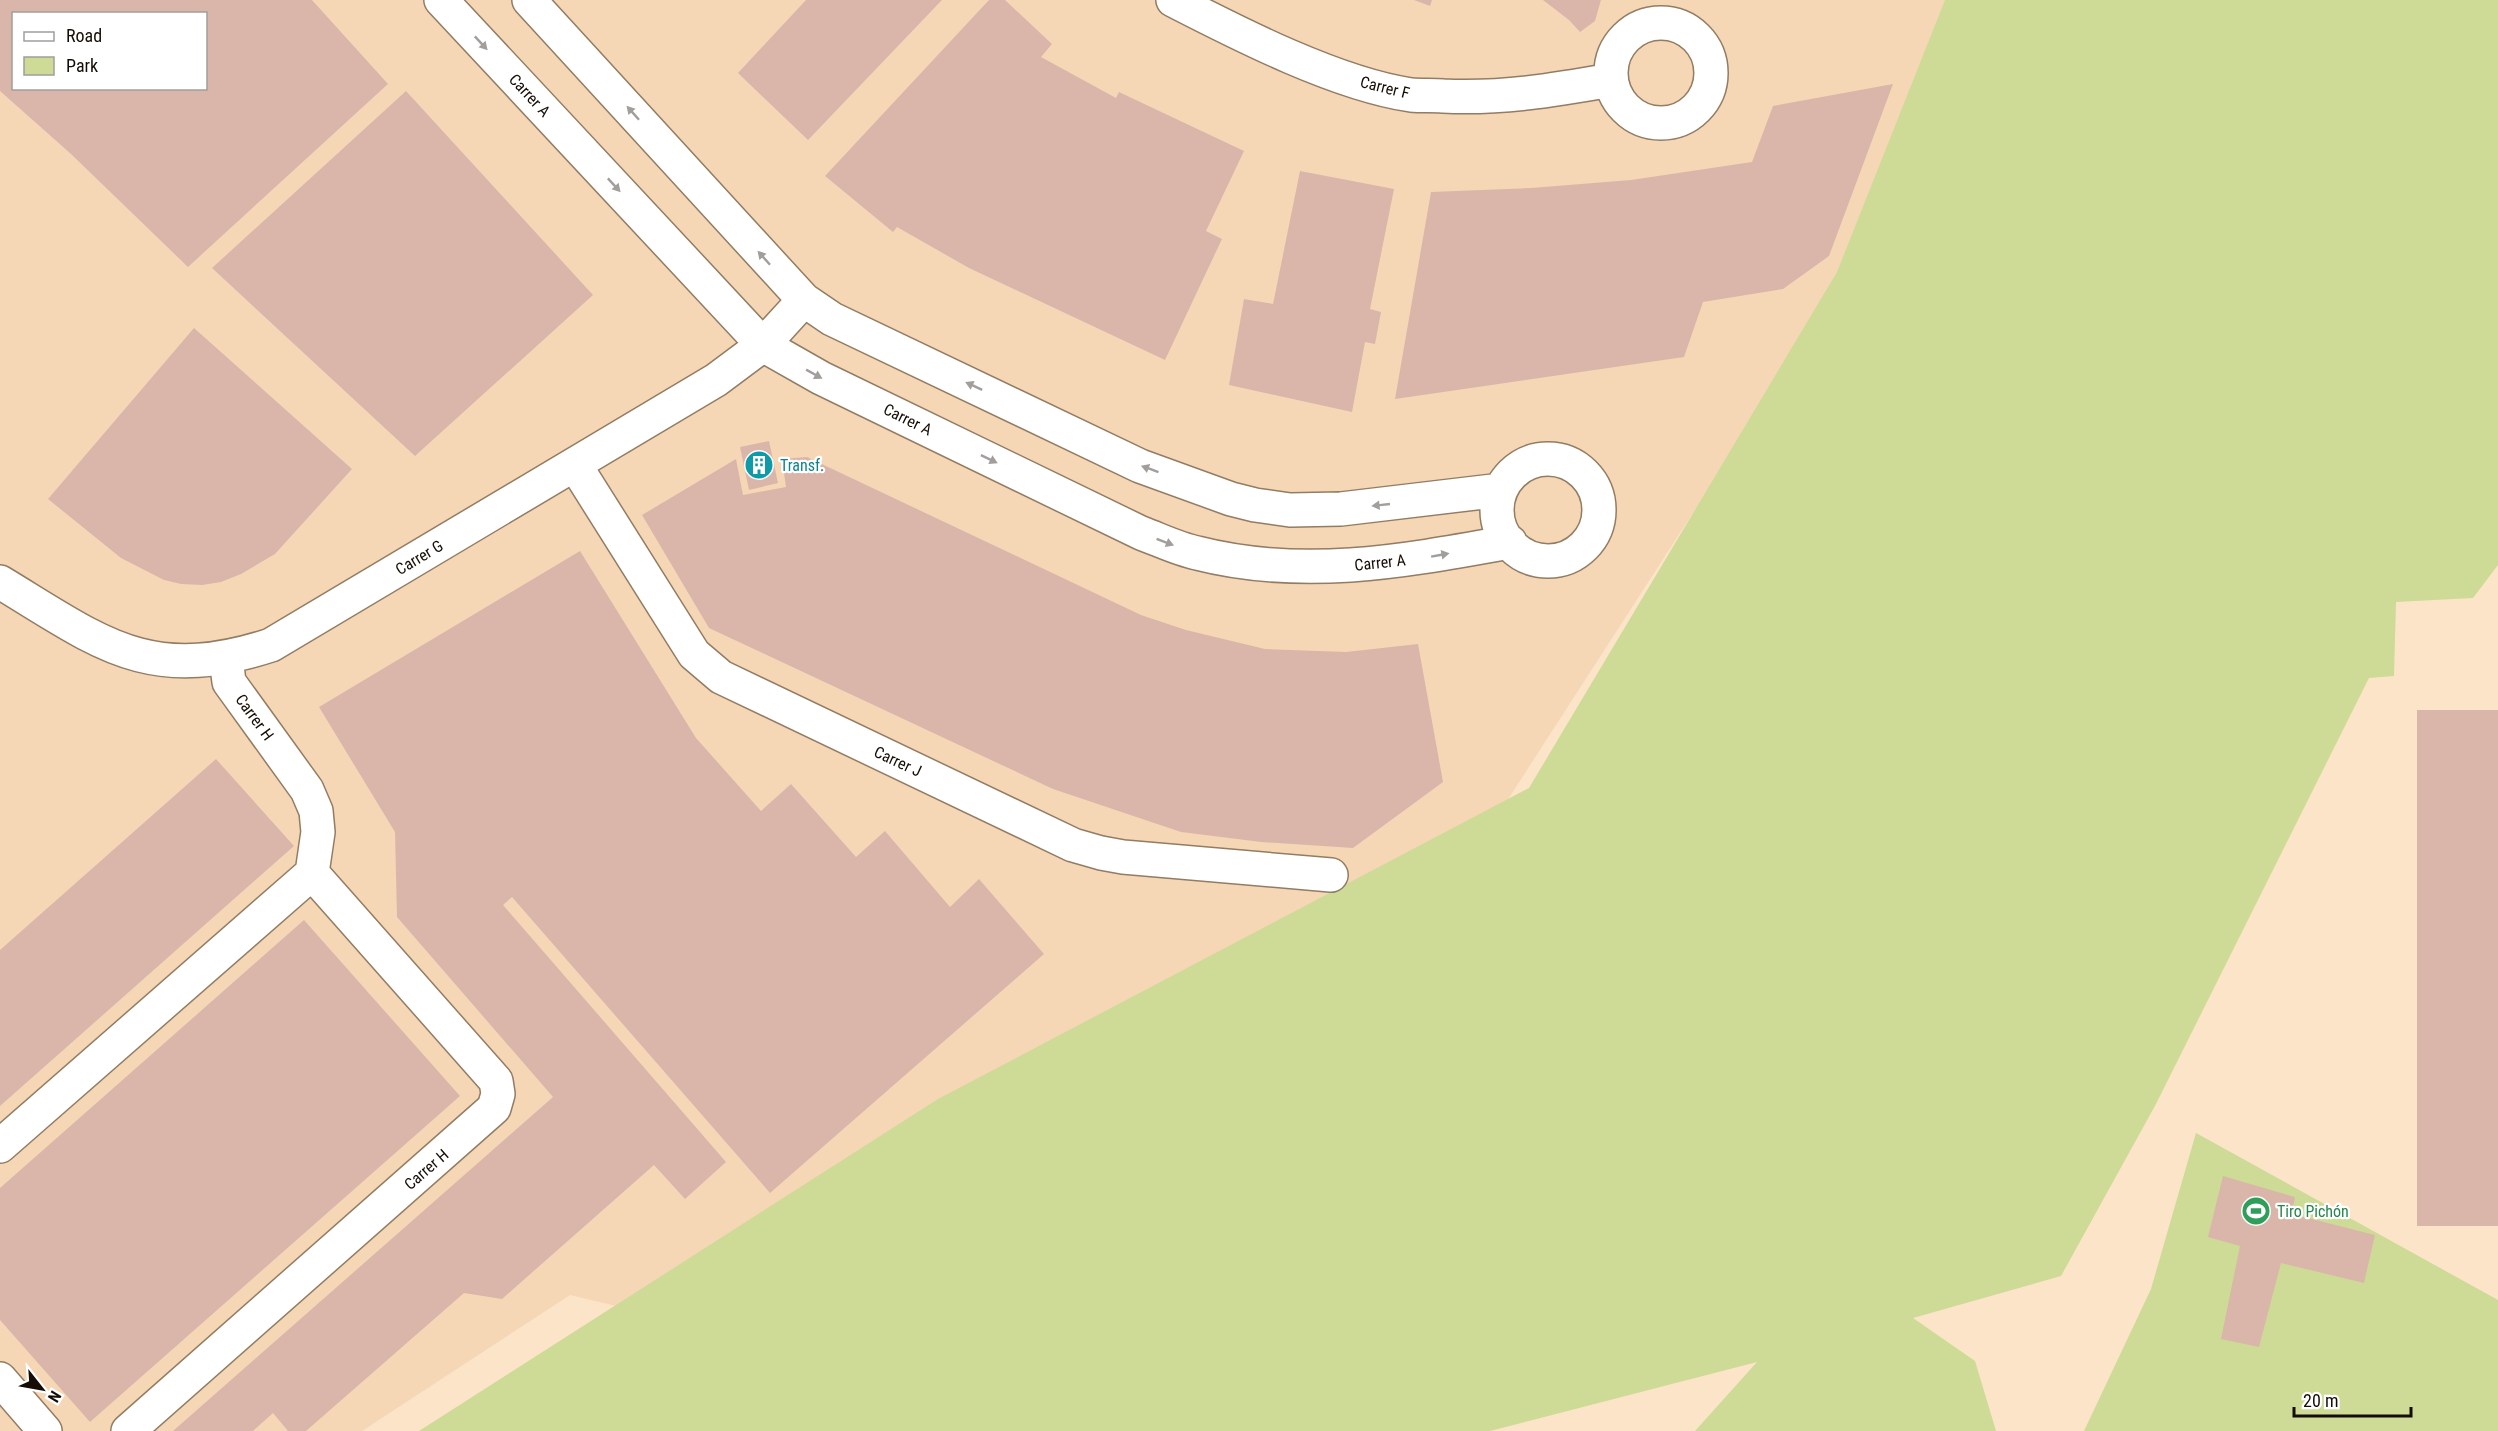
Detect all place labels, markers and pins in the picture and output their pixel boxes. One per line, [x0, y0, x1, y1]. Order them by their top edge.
building icon: Transf. [743, 449, 775, 481]
place label: Transf. [780, 456, 824, 475]
sports icon: Tiro Pichón [2240, 1195, 2272, 1227]
place label: Tiro Pichón [2277, 1202, 2349, 1221]

